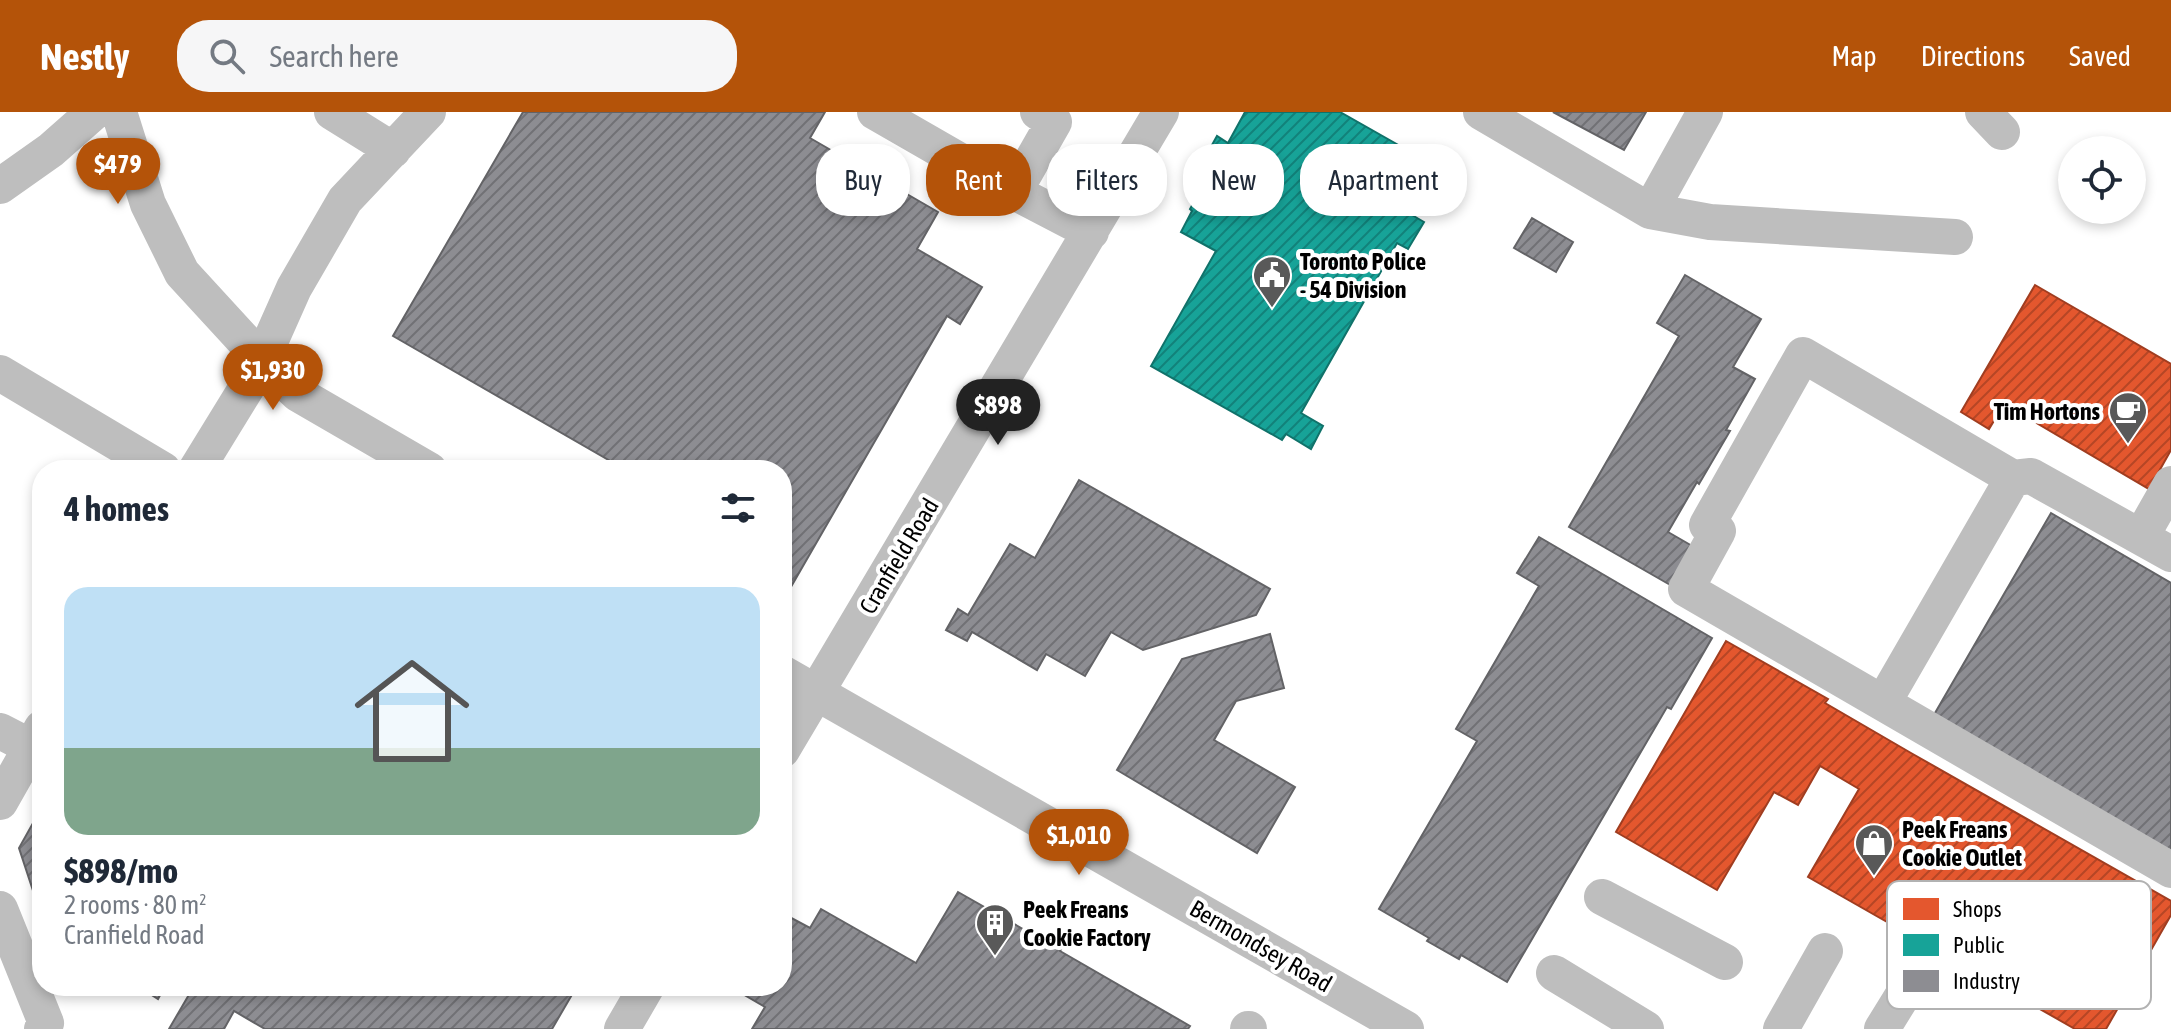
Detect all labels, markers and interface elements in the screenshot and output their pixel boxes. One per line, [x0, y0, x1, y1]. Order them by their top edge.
search box [177, 20, 737, 92]
icon: search [205, 34, 249, 78]
text: Nestly [40, 35, 129, 78]
text: Search here [269, 39, 399, 73]
text: Map [1832, 40, 1877, 72]
text: Directions [1921, 40, 2025, 72]
text: Saved [2069, 40, 2131, 72]
map controls [2058, 136, 2146, 224]
button: locate [2058, 136, 2146, 224]
pin: $479 [71, 138, 165, 206]
chip: Buy [816, 144, 910, 216]
chip: Rent [926, 144, 1031, 216]
chip: Filters [1047, 144, 1167, 216]
chip: New [1183, 144, 1284, 216]
chip: Apartment [1300, 144, 1467, 216]
text: $479 [94, 149, 142, 179]
place label: Toronto Police - 54 Division [1300, 248, 1426, 303]
public building icon: Toronto Police - 54 Division [1251, 254, 1293, 309]
pin: $1,930 [208, 344, 338, 412]
text: $1,930 [241, 355, 305, 385]
pin: $898 [951, 379, 1045, 447]
text: $898 [974, 390, 1022, 420]
cafe icon: Tim Hortons [2107, 390, 2149, 445]
place label: Tim Hortons [1994, 398, 2101, 425]
icon: filters [716, 486, 760, 530]
text: 4 homes [64, 489, 169, 528]
street label: Cranfield Road [854, 493, 944, 619]
icon: home [340, 639, 484, 783]
pin: $1,010 [1014, 809, 1144, 877]
place label: Peek Freans Cookie Outlet [1902, 816, 2022, 871]
text: $1,010 [1047, 820, 1111, 850]
shop icon: Peek Freans Cookie Outlet [1853, 822, 1895, 877]
text: $898/mo [64, 851, 178, 890]
legend [1887, 881, 2151, 1009]
text: 2 rooms · 80 m² [64, 890, 206, 920]
street label: Bermondsey Road [1185, 895, 1337, 997]
place label: Peek Freans Cookie Factory [1023, 896, 1151, 951]
text: Shops [1953, 896, 2002, 922]
building icon: Peek Freans Cookie Factory [974, 902, 1016, 957]
text: Cranfield Road [64, 920, 205, 950]
text: Public [1953, 932, 2005, 958]
text: Industry [1953, 968, 2020, 994]

